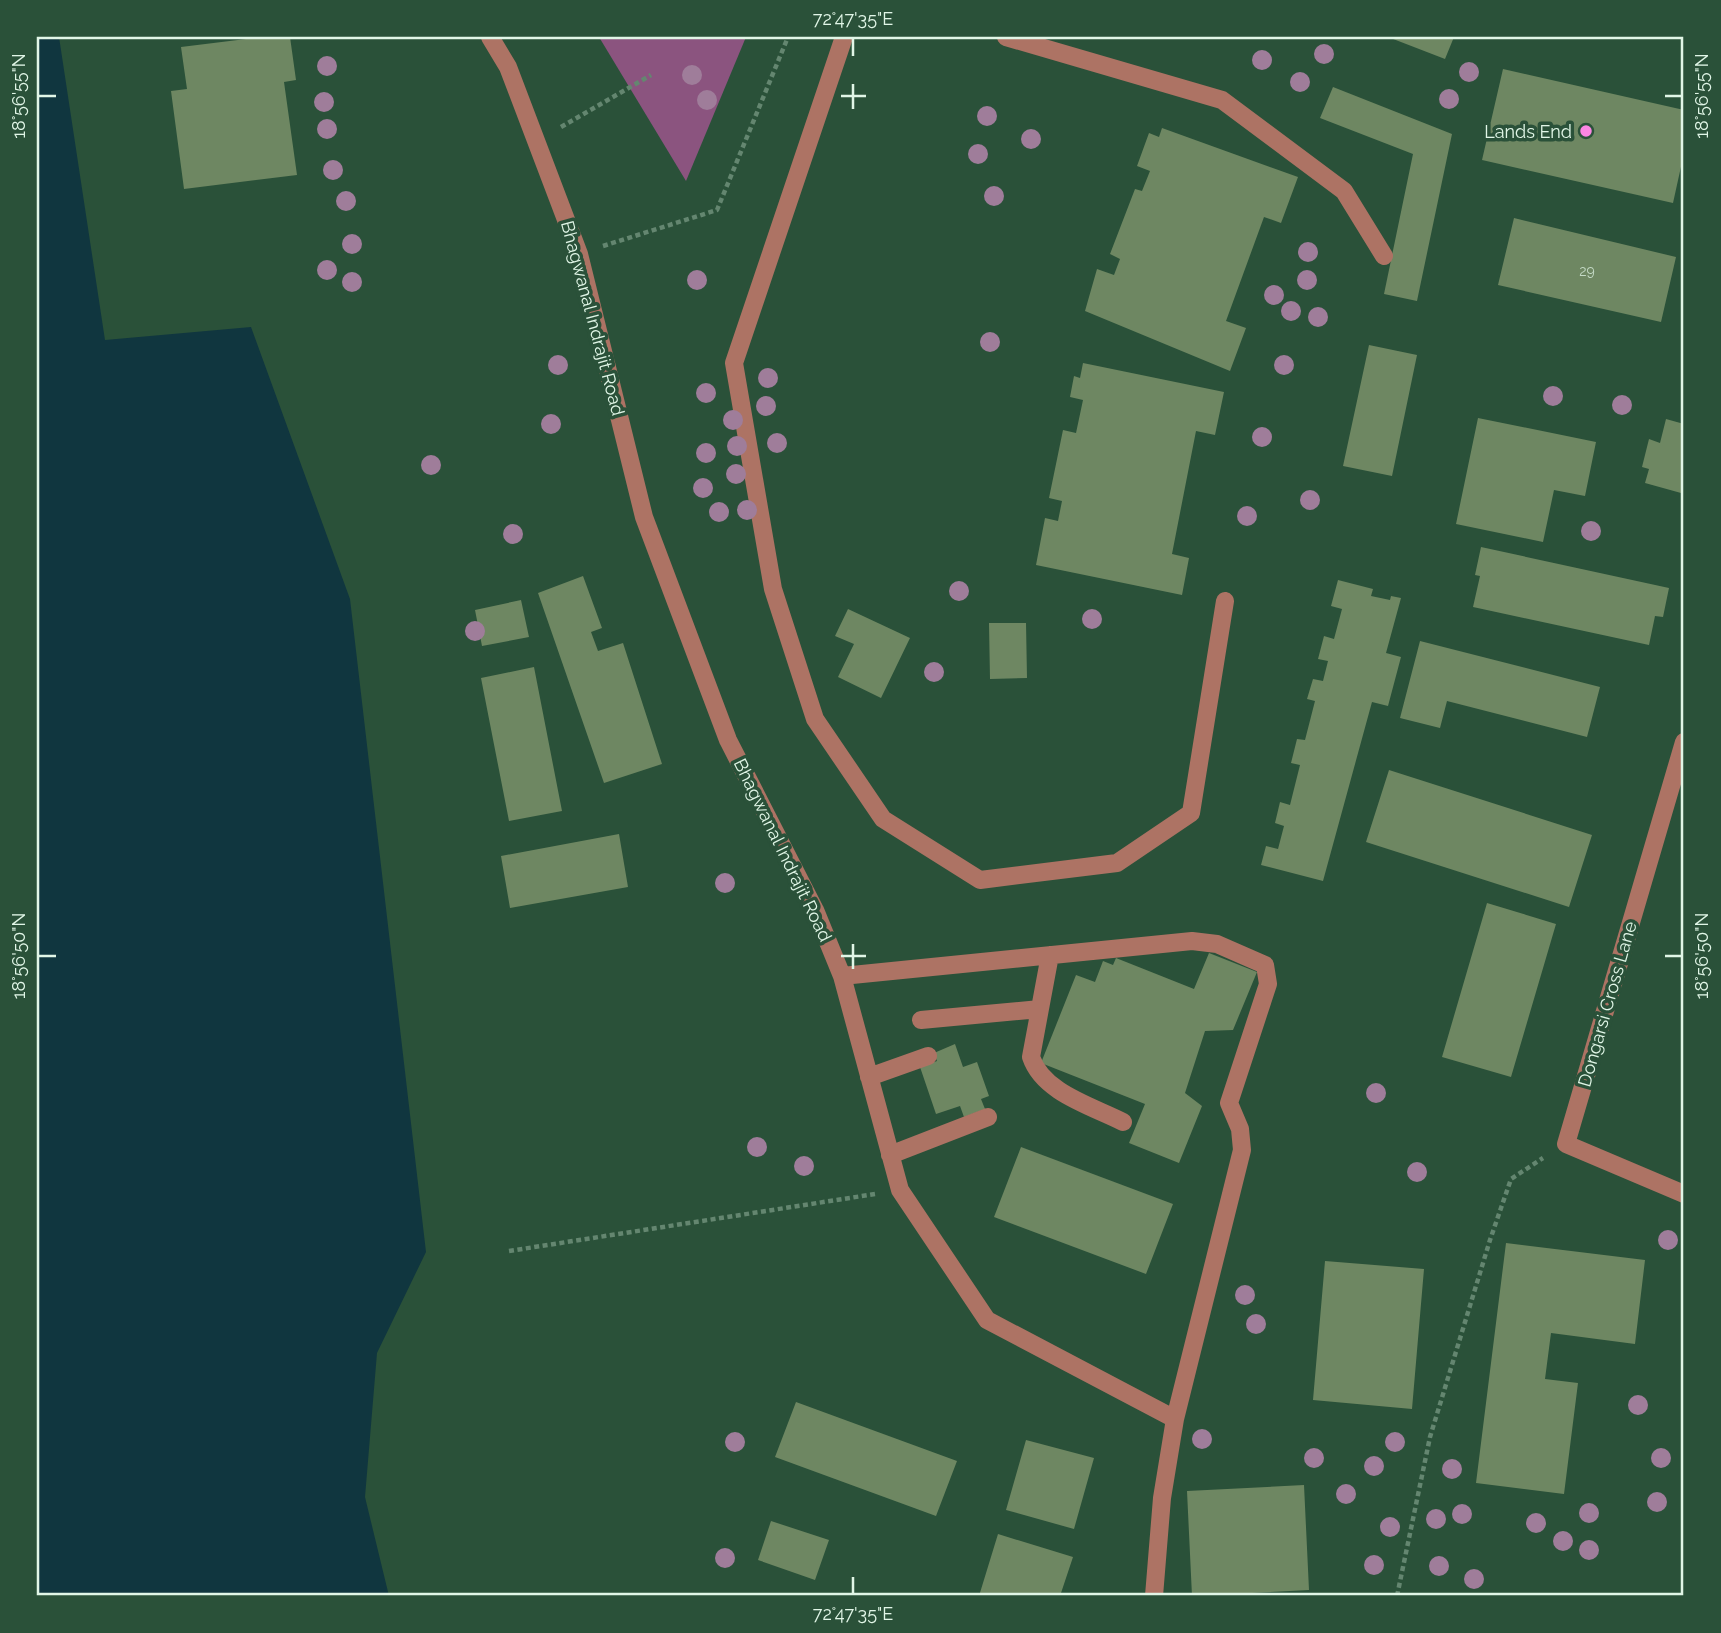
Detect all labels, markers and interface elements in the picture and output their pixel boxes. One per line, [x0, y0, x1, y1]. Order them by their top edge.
text: 72°47'35"E [813, 8, 893, 29]
text: 18°56'55"N [8, 53, 29, 139]
text: 18°56'55"N [1691, 53, 1712, 139]
place label: Lands End [1484, 121, 1572, 142]
marker: Lands End [1578, 123, 1594, 139]
street label: Bhagwanal Indrajit Road [557, 218, 629, 418]
house number: 29 [1579, 263, 1595, 279]
street label: Bhagwanal Indrajit Road [730, 755, 836, 945]
text: 18°56'50"N [8, 913, 29, 999]
text: 18°56'50"N [1691, 913, 1712, 999]
street label: Dongarsi Cross Lane [1573, 919, 1641, 1089]
text: 72°47'35"E [813, 1603, 893, 1624]

